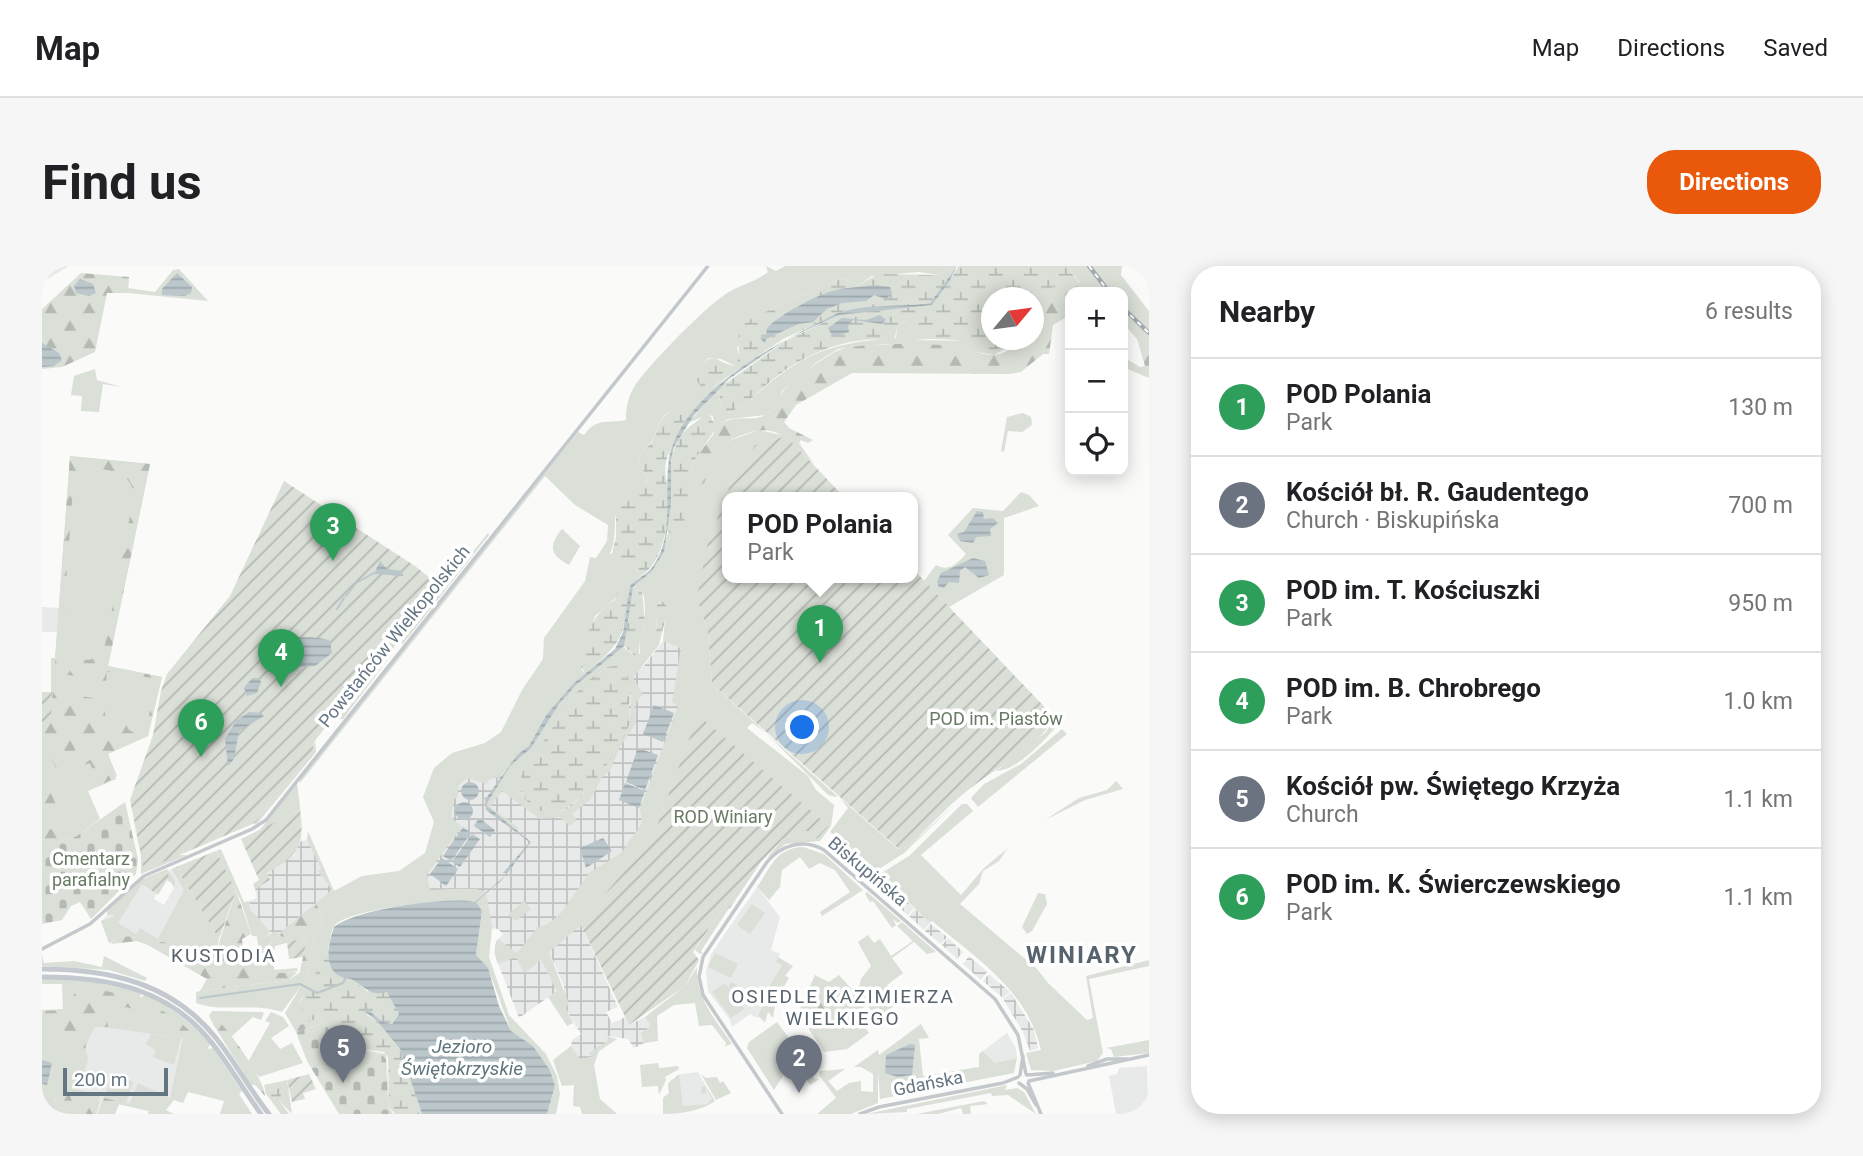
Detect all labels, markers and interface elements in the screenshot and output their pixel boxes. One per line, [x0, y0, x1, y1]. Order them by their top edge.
text: Map [35, 29, 100, 68]
text: Map [1532, 34, 1579, 62]
text: Directions [1617, 34, 1725, 62]
text: Saved [1763, 34, 1828, 62]
button: Directions [1647, 150, 1821, 214]
text: Find us [42, 154, 202, 211]
north arrow [981, 287, 1044, 350]
map controls [1065, 287, 1128, 476]
button: + [1065, 287, 1128, 350]
text: Nearby [1219, 294, 1315, 329]
text: 6 results [1705, 298, 1793, 325]
button: − [1065, 350, 1128, 413]
text: POD Polania [1286, 379, 1431, 409]
text: 1 [1235, 394, 1249, 421]
text: 130 m [1728, 394, 1793, 421]
text: Park [1286, 409, 1332, 436]
button: locate [1065, 413, 1128, 476]
text: Kościół bł. R. Gaudentego [1286, 477, 1589, 507]
popup [722, 492, 918, 583]
text: 2 [1235, 492, 1249, 519]
text: 700 m [1728, 492, 1793, 519]
pin: 3 [310, 503, 356, 561]
text: Church · Biskupińska [1286, 507, 1499, 534]
text: POD Polania [747, 509, 893, 539]
text: Park [747, 539, 794, 566]
street label: Powstańców Wielkopolskich [314, 541, 474, 731]
text: POD im. T. Kościuszki [1286, 575, 1540, 605]
text: 3 [1235, 590, 1249, 617]
text: 950 m [1728, 590, 1793, 617]
pin: 1 [797, 605, 843, 663]
text: Park [1286, 605, 1332, 632]
pin: 4 [258, 629, 304, 687]
text: POD im. B. Chrobrego [1286, 673, 1541, 703]
text: 4 [1235, 688, 1249, 715]
text: 1.0 km [1724, 688, 1793, 715]
pin: 6 [178, 699, 224, 757]
text: Park [1286, 703, 1332, 730]
park label: POD im. Piastów [929, 708, 1063, 729]
your location [785, 710, 819, 744]
text: Kościół pw. Świętego Krzyża [1286, 771, 1620, 801]
text: 5 [1235, 786, 1249, 813]
text: 1.1 km [1724, 786, 1793, 813]
text: Church [1286, 801, 1359, 828]
park label: ROD Winiary [674, 806, 773, 827]
street label: Biskupińska [824, 832, 912, 910]
park label: Cmentarz parafialny [52, 848, 130, 890]
text: POD im. K. Świerczewskiego [1286, 869, 1621, 899]
text: 6 [1235, 884, 1249, 911]
text: 1.1 km [1724, 884, 1793, 911]
text: Park [1286, 899, 1332, 926]
district label: WINIARY [1026, 941, 1138, 969]
district label: KUSTODIA [171, 944, 277, 967]
district label: OSIEDLE KAZIMIERZA WIELKIEGO [731, 985, 955, 1030]
pin: 5 [320, 1025, 366, 1083]
water label: Jezioro Świętokrzyskie [401, 1035, 523, 1080]
pin: 2 [776, 1035, 822, 1093]
scale bar [63, 1065, 168, 1097]
street label: Gdańska [891, 1066, 965, 1100]
text: 200 m [74, 1068, 127, 1091]

